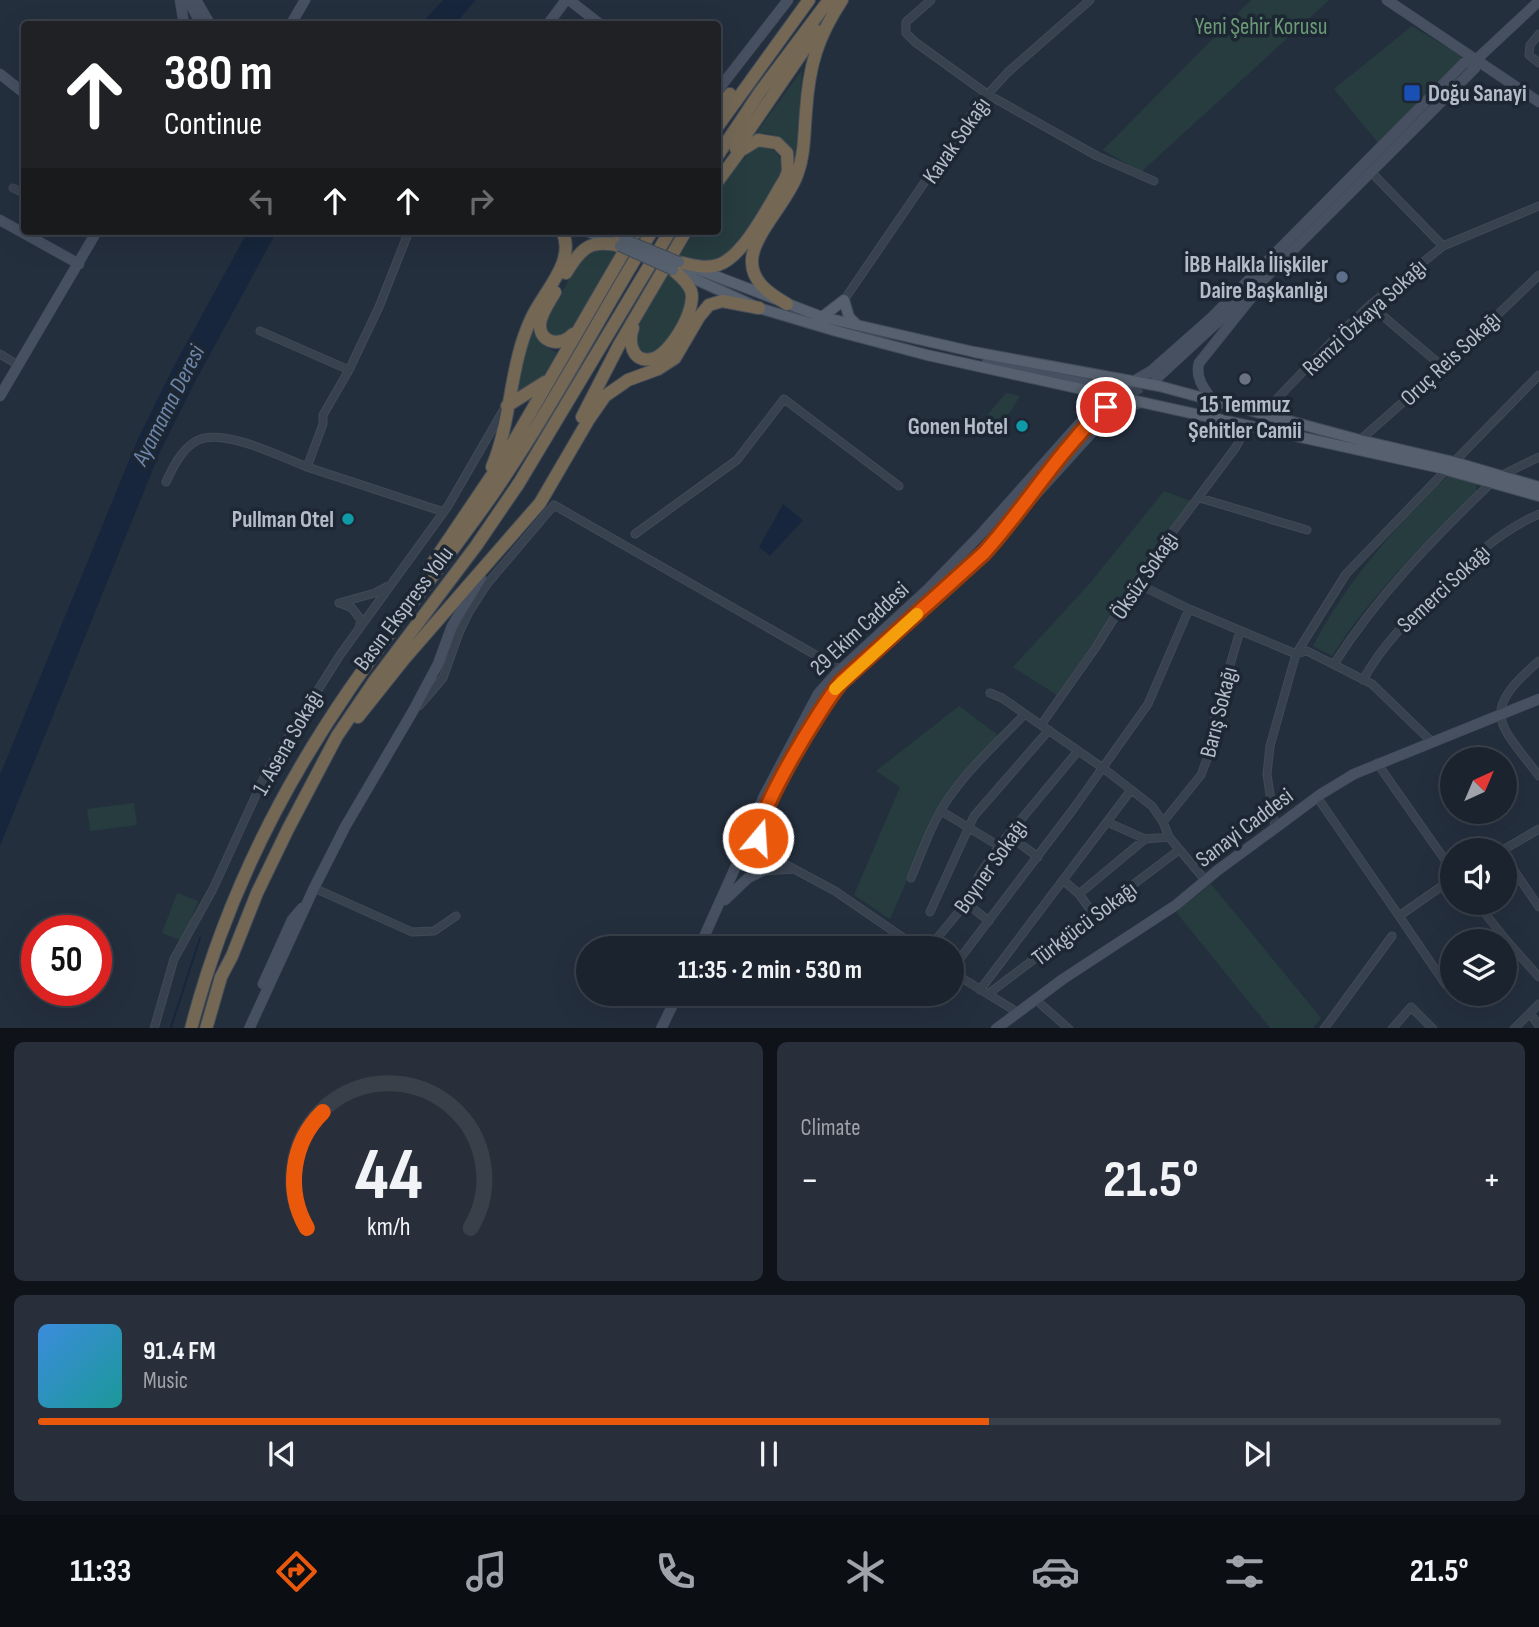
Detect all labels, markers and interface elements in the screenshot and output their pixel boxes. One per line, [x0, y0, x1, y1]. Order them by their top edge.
park label: Yeni Şehir Korusu [1195, 13, 1327, 41]
text: 380 m [164, 45, 273, 104]
icon: ahead [49, 49, 140, 140]
place label: Doğu Sanayi [1428, 80, 1527, 108]
marker: Doğu Sanayi [1402, 83, 1422, 103]
street label: Kavak Sokağı [917, 92, 997, 189]
text: Continue [164, 105, 262, 144]
icon: left [243, 182, 281, 220]
icon: ahead [316, 182, 354, 220]
icon: ahead [389, 182, 427, 220]
icon: right [462, 182, 500, 220]
place label: İBB Halkla İlişkiler Daire Başkanlığı [1184, 251, 1328, 305]
street label: Remzi Özkaya Sokağı [1297, 253, 1432, 382]
marker: İBB Halkla İlişkiler Daire Başkanlığı [1334, 269, 1350, 285]
street label: Oruç Reis Sokağı [1395, 305, 1507, 412]
water label: Ayamama Deresi [125, 340, 211, 471]
marker: 15 Temmuz Şehitler Camii [1237, 371, 1253, 387]
pin [1076, 377, 1136, 437]
icon: arrive [1087, 388, 1125, 426]
place label: 15 Temmuz Şehitler Camii [1188, 391, 1302, 445]
place label: Gonen Hotel [908, 413, 1008, 441]
marker: Gonen Hotel [1014, 418, 1030, 434]
place label: Pullman Otel [232, 506, 334, 534]
marker: Pullman Otel [340, 511, 356, 527]
street label: Öksüz Sokağı [1105, 526, 1184, 625]
street label: Semerci Sokağı [1391, 539, 1496, 639]
street label: Basın Ekspress Yolu [348, 541, 460, 676]
street label: 29 Ekim Caddesi [804, 576, 915, 682]
street label: Barış Sokağı [1194, 664, 1244, 760]
street label: 1. Asena Sokağı [246, 685, 329, 800]
north arrow [1440, 747, 1517, 824]
map controls [1440, 747, 1517, 1006]
street label: Sanayi Caddesi [1190, 782, 1299, 873]
position arrow [721, 801, 795, 875]
street label: Boyner Sokağı [948, 814, 1033, 919]
button: sound [1440, 838, 1517, 915]
street label: Türkgücü Sokağı [1027, 875, 1143, 972]
speed limit sign: 50 [21, 915, 112, 1006]
button: layers [1440, 929, 1517, 1006]
text: 11:35 · 2 min · 530 m [678, 955, 862, 986]
text: Climate [801, 1114, 860, 1142]
text: 44 [354, 1132, 422, 1220]
text: 21.5° [1103, 1149, 1198, 1212]
text: − [801, 1158, 819, 1203]
text: + [1482, 1158, 1501, 1203]
text: km/h [367, 1211, 410, 1242]
text: 91.4 FM [143, 1336, 216, 1367]
text: Music [143, 1367, 188, 1395]
icon: previous [263, 1435, 301, 1473]
icon: pause [750, 1435, 788, 1473]
icon: next [1238, 1435, 1276, 1473]
icon: directions [272, 1547, 321, 1596]
icon: music [462, 1547, 511, 1596]
icon: phone [651, 1547, 700, 1596]
icon: climate [841, 1547, 890, 1596]
icon: car [1031, 1547, 1080, 1596]
icon: filters [1220, 1547, 1269, 1596]
text: 11:33 [70, 1552, 131, 1591]
text: 21.5° [1410, 1552, 1469, 1591]

